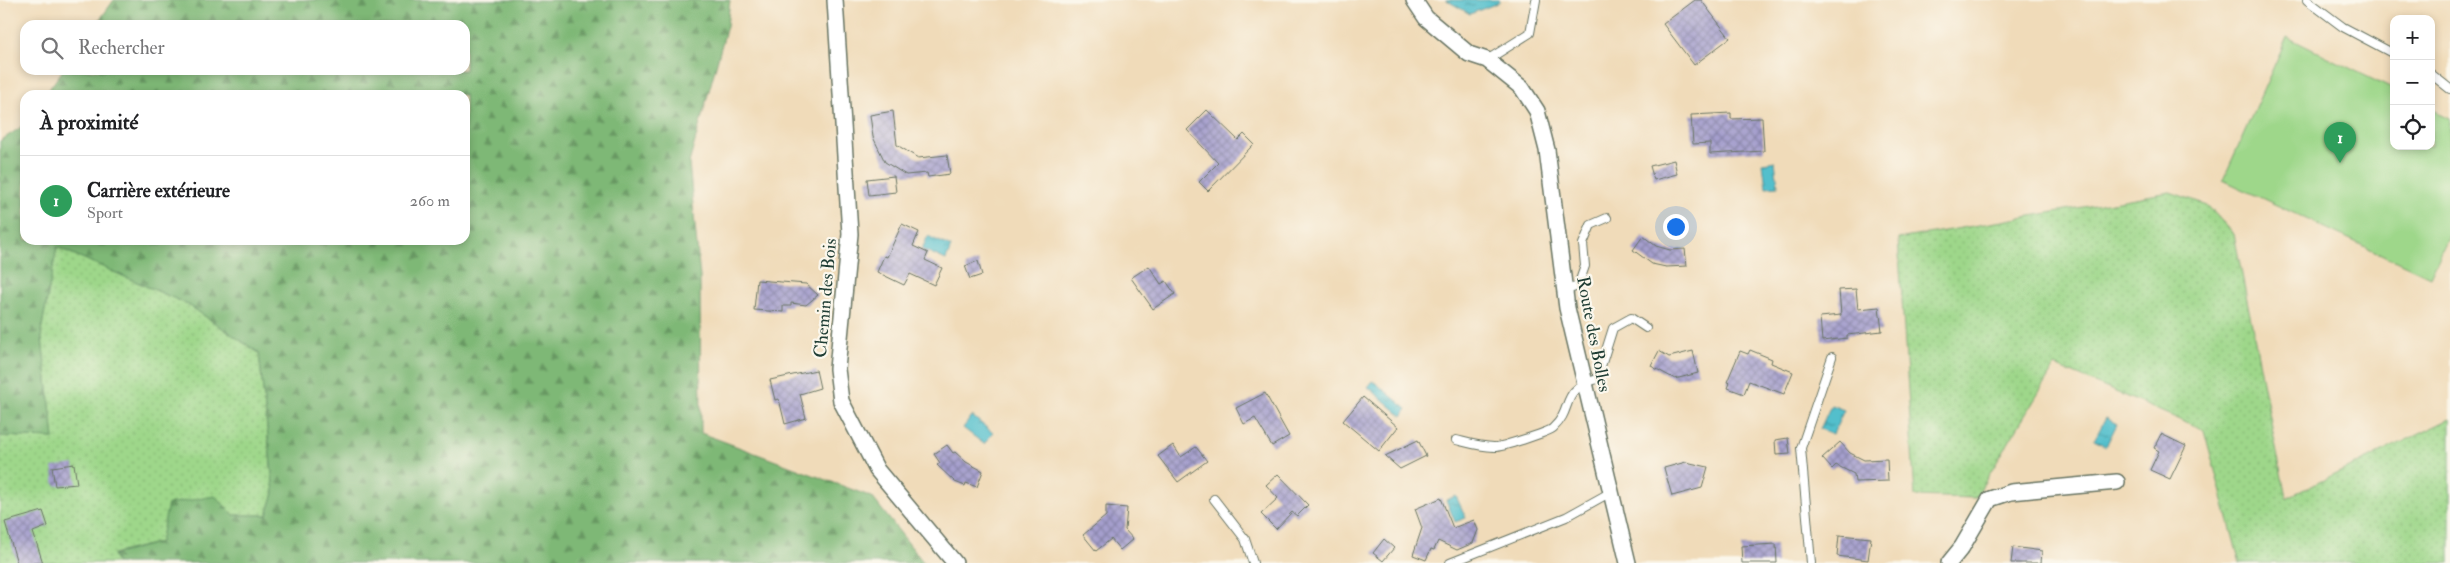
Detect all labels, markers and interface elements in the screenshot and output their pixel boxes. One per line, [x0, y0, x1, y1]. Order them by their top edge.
map controls [2390, 15, 2435, 150]
button: + [2390, 15, 2435, 60]
search box [20, 20, 470, 75]
icon: search [38, 34, 66, 62]
text: Rechercher [78, 36, 165, 60]
button: − [2390, 60, 2435, 105]
button: locate [2390, 105, 2435, 150]
text: À proximité [40, 109, 138, 136]
pin: 1 [2324, 122, 2356, 163]
text: Carrière extérieure [87, 179, 230, 203]
text: 1 [53, 191, 59, 211]
text: 260 m [410, 191, 450, 211]
text: Sport [87, 203, 123, 223]
your location [1663, 214, 1689, 240]
street label: Chemin des Bois [809, 237, 842, 359]
street label: Route des Bolles [1571, 274, 1616, 394]

